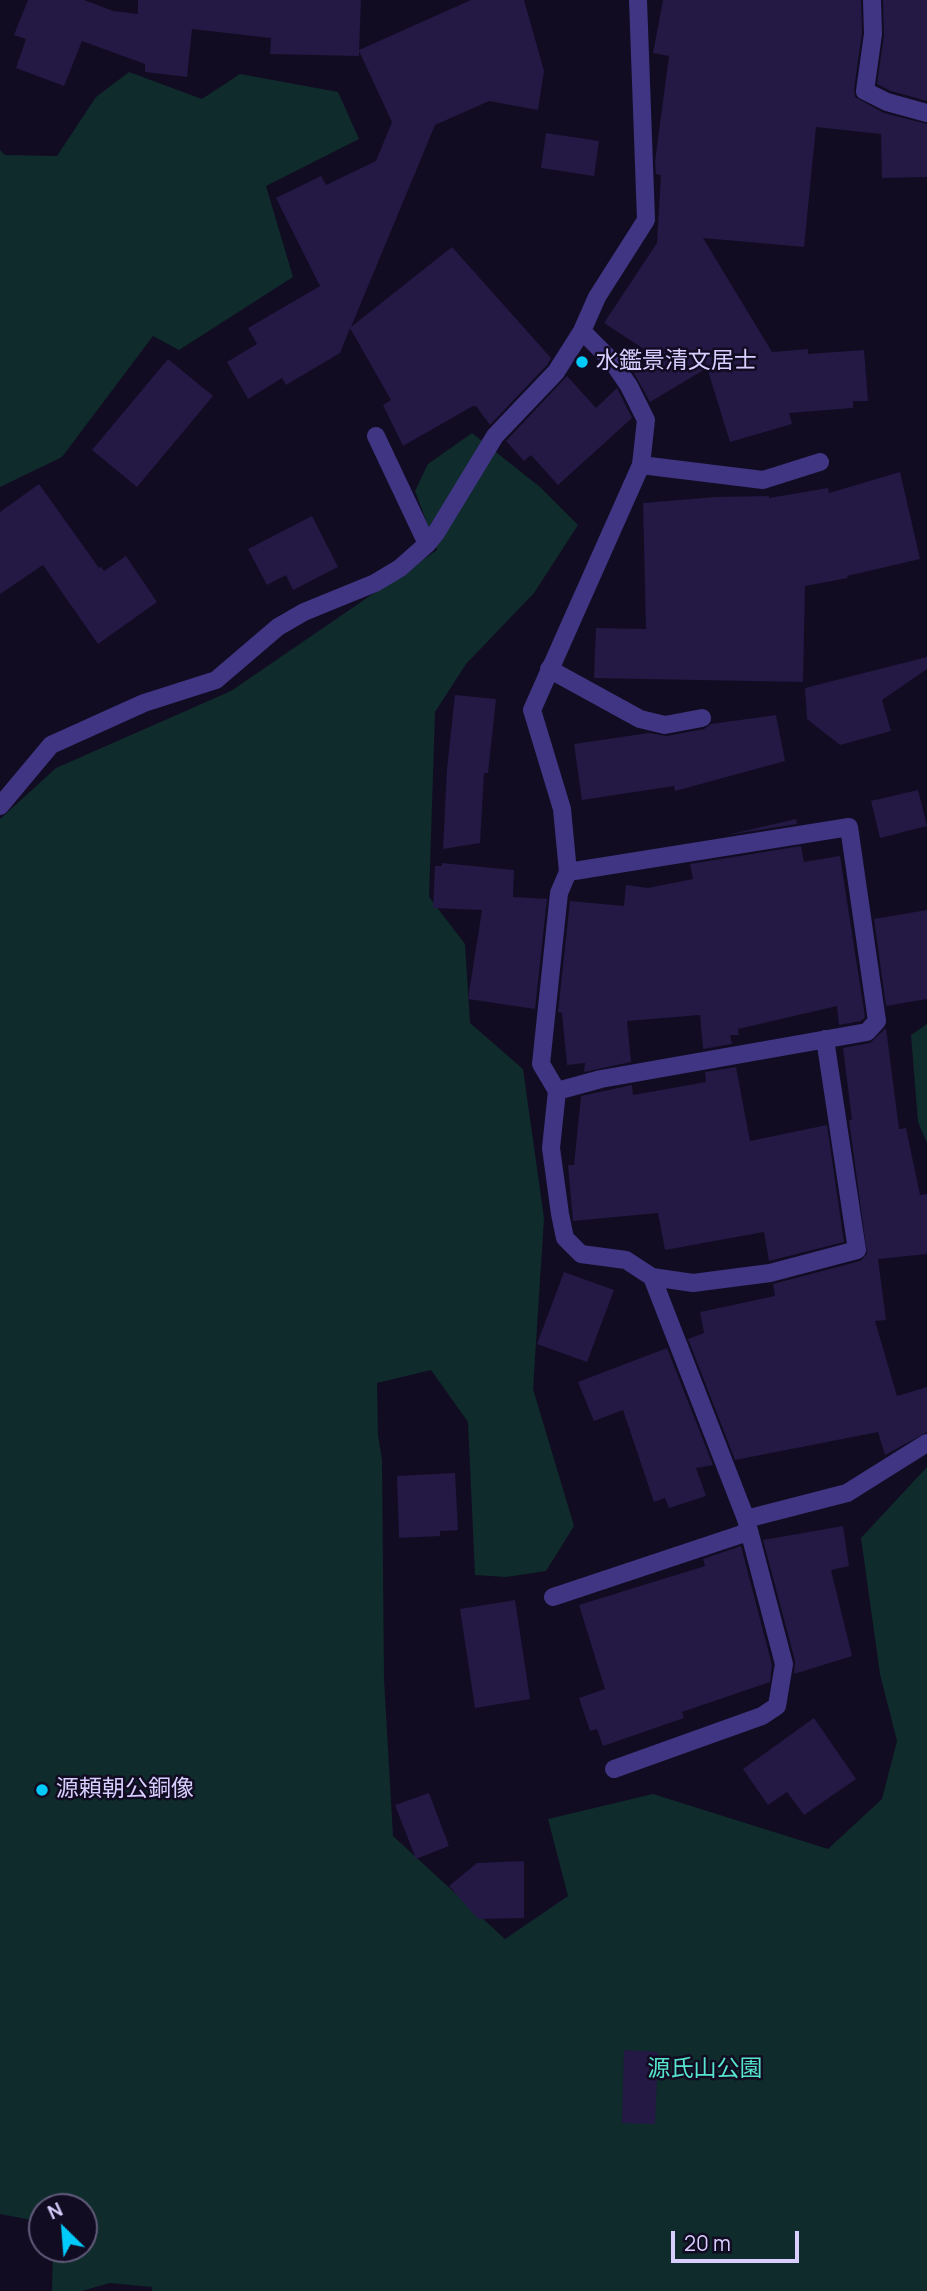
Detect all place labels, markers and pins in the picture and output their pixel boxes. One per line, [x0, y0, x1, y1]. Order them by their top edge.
place label: 水鑑景清文居士 [596, 348, 757, 376]
marker: 水鑑景清文居士 [574, 354, 590, 370]
place label: 源頼朝公銅像 [56, 1776, 194, 1804]
marker: 源頼朝公銅像 [34, 1782, 50, 1798]

